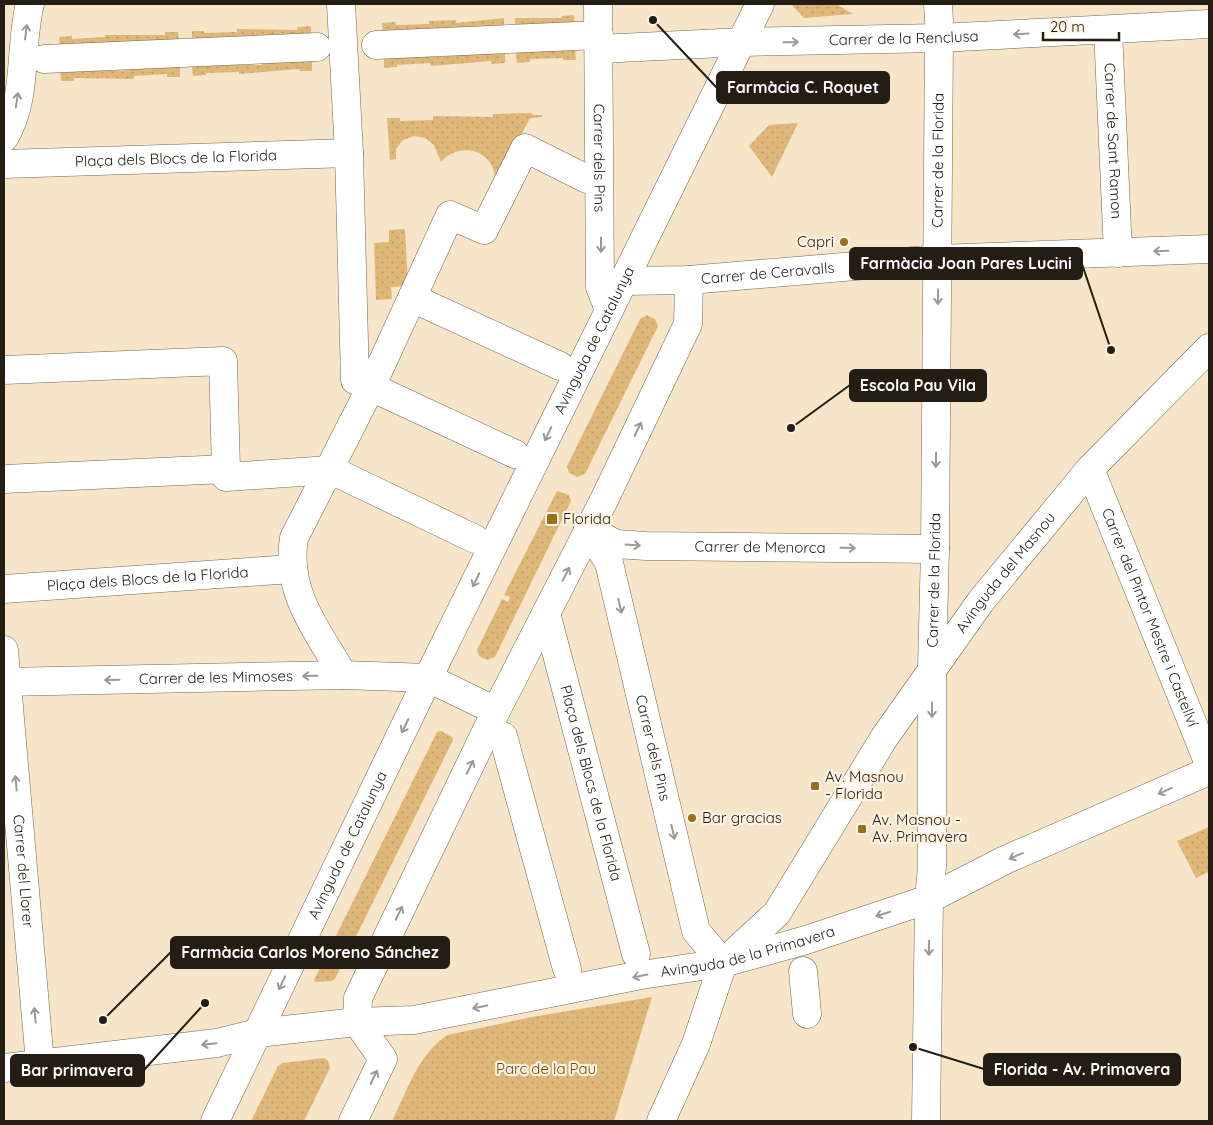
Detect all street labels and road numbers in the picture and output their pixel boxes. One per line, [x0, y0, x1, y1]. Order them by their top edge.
street label: Carrer de la Renclusa [829, 26, 979, 49]
street label: Carrer de Sant Ramon [1100, 62, 1126, 219]
street label: Carrer de la Florida [928, 93, 948, 228]
street label: Carrer dels Pins [590, 104, 609, 212]
street label: Plaça dels Blocs de la Florida [75, 145, 277, 171]
street label: Carrer de Ceravalls [700, 258, 835, 288]
street label: Avinguda de Catalunya [550, 263, 638, 417]
street label: Carrer del Pintor Mestre i Castellví [1098, 505, 1203, 730]
street label: Avinguda del Masnou [951, 508, 1059, 637]
street label: Carrer de la Florida [923, 513, 944, 648]
street label: Carrer de Menorca [695, 537, 826, 557]
street label: Plaça dels Blocs de la Florida [46, 562, 249, 595]
street label: Carrer de les Mimoses [139, 666, 293, 688]
street label: Plaça dels Blocs de la Florida [556, 683, 626, 883]
street label: Carrer dels Pins [631, 693, 675, 803]
street label: Avinguda de Catalunya [303, 768, 391, 922]
street label: Carrer del Llorer [9, 814, 38, 929]
street label: Avinguda de la Primavera [659, 921, 837, 981]

